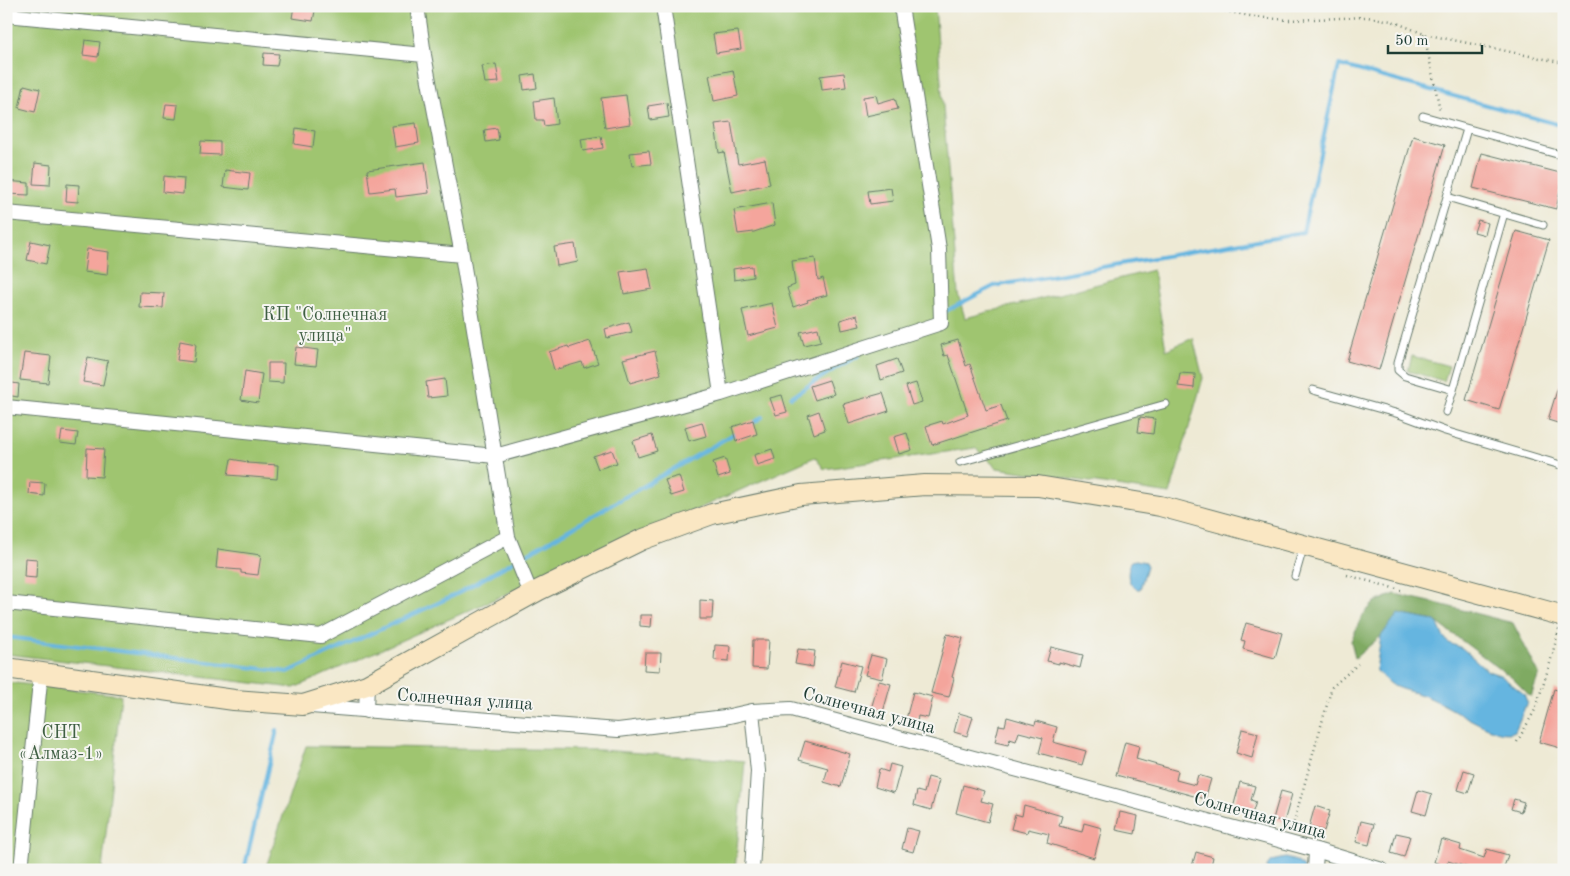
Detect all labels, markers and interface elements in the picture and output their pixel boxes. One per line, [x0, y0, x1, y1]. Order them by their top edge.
scale bar [1388, 22, 1481, 54]
text: 50 m [1395, 34, 1429, 49]
park label: КП "Солнечная улица" [263, 306, 387, 345]
street label: Солнечная улица [801, 685, 937, 737]
street label: Солнечная улица [396, 686, 534, 714]
park label: СНТ «Алмаз-1» [19, 724, 103, 763]
street label: Солнечная улица [1192, 790, 1328, 842]

